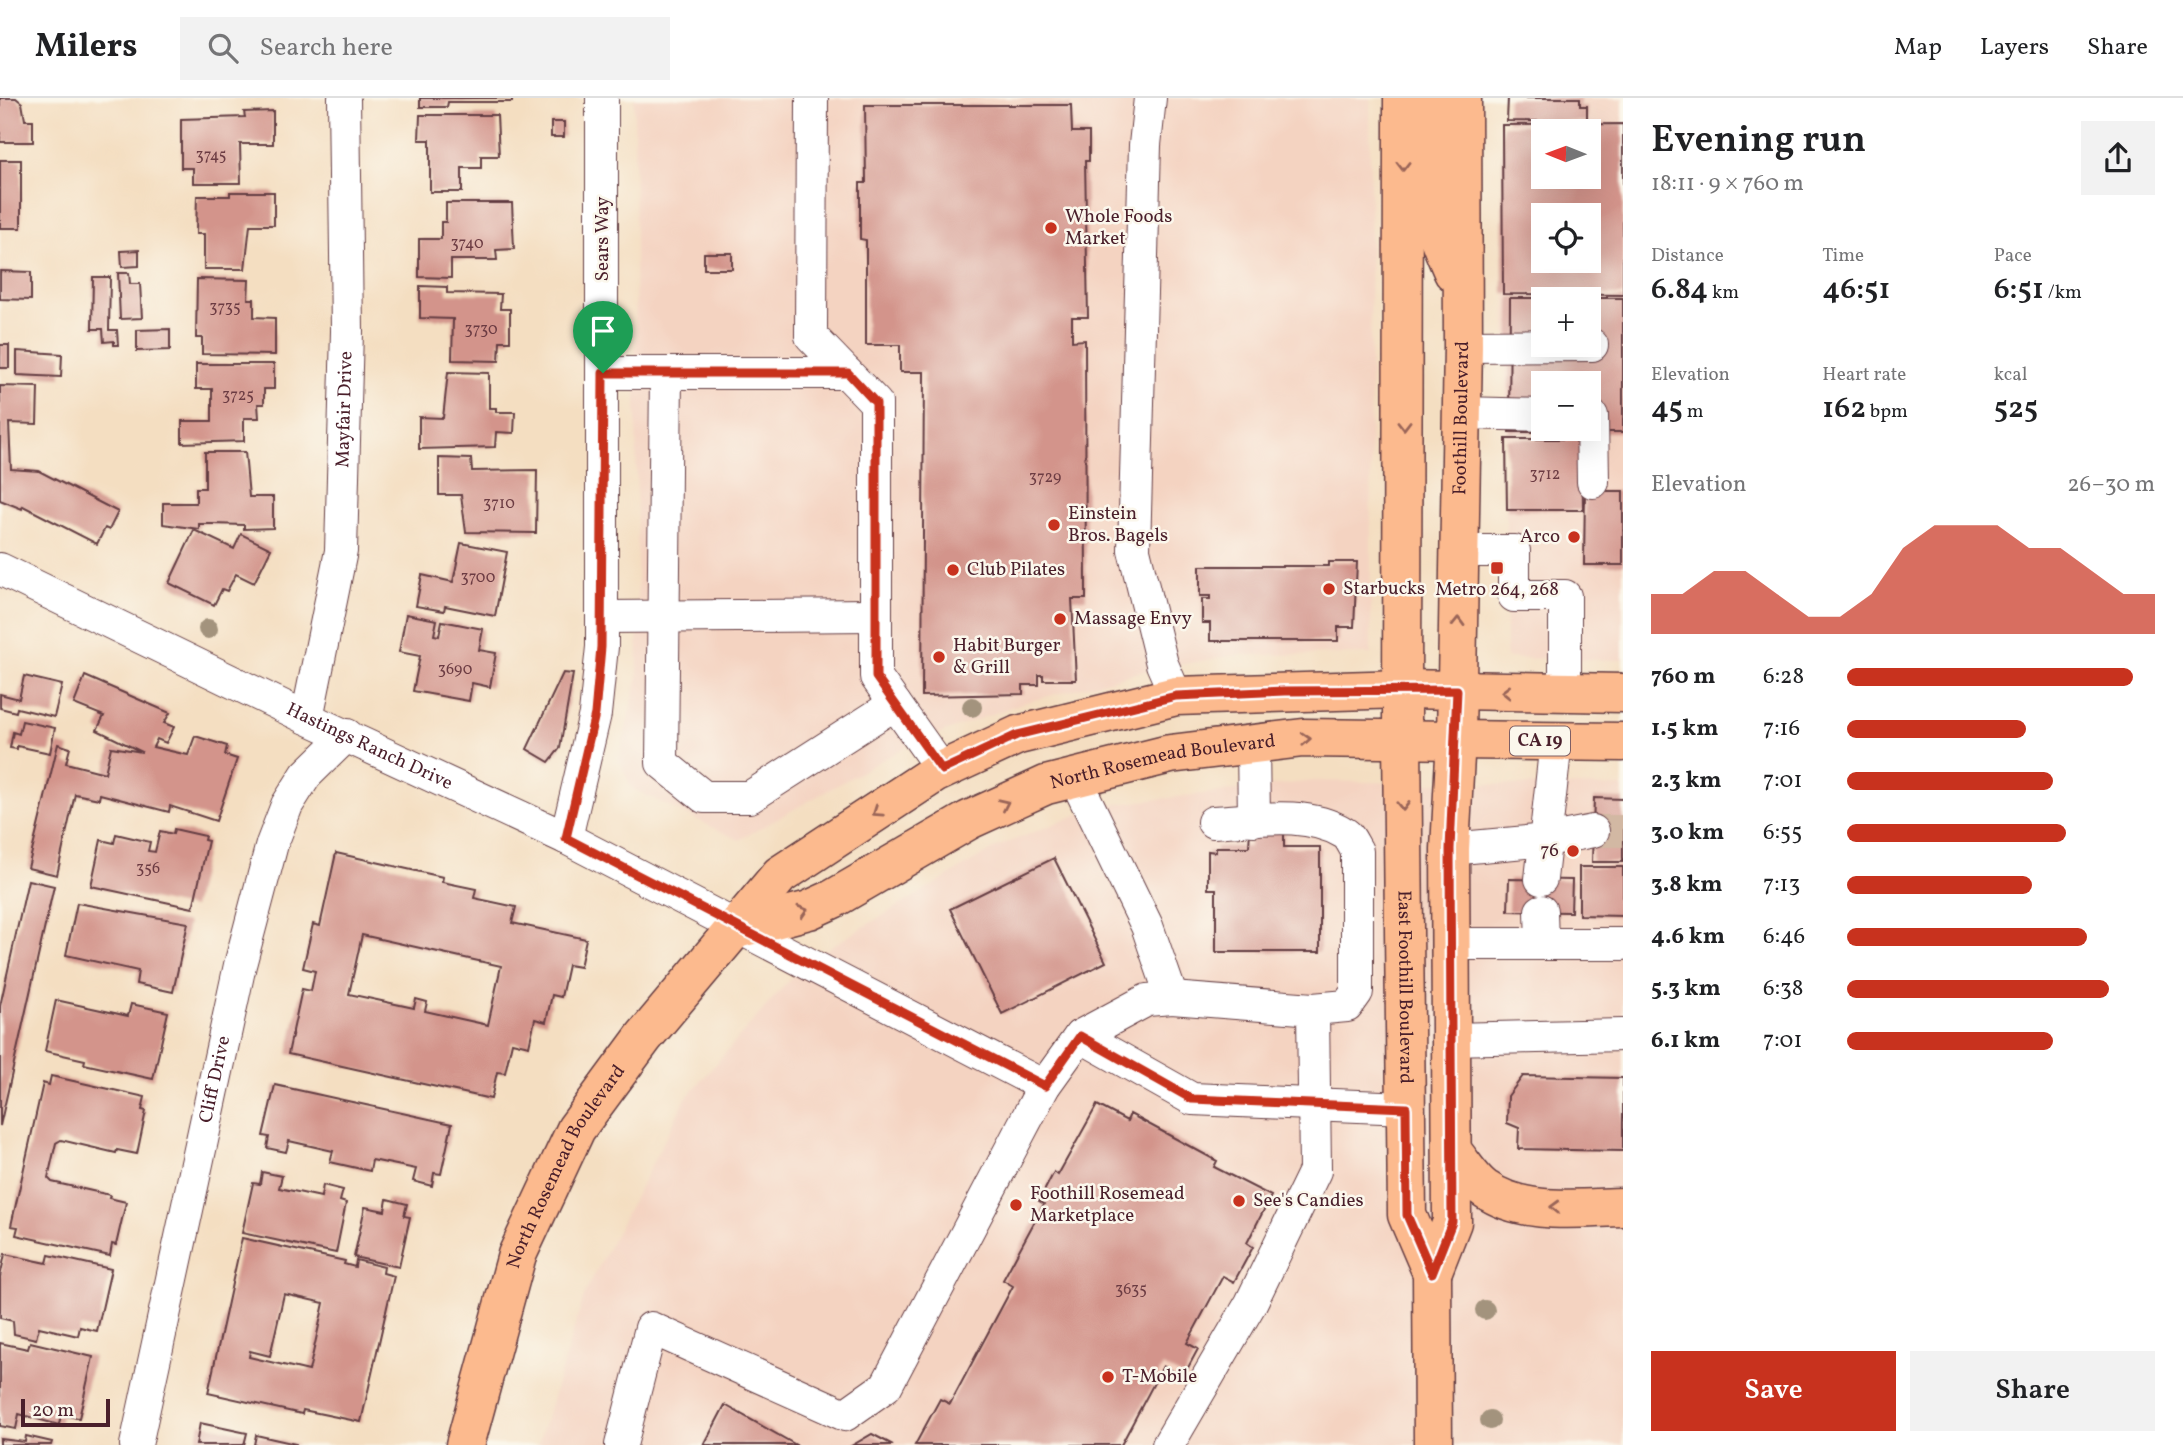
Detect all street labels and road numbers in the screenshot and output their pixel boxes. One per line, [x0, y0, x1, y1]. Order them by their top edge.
street label: Sears Way [590, 196, 616, 282]
street label: Foothill Boulevard [1447, 341, 1476, 495]
street label: Mayfair Drive [330, 351, 359, 468]
street label: Hastings Ranch Drive [282, 697, 457, 797]
road number: CA 19 [1510, 726, 1570, 756]
street label: North Rosemead Boulevard [1047, 728, 1277, 796]
street label: East Foothill Boulevard [1391, 890, 1419, 1084]
street label: Cliff Drive [193, 1033, 237, 1126]
street label: North Rosemead Boulevard [501, 1060, 632, 1272]

